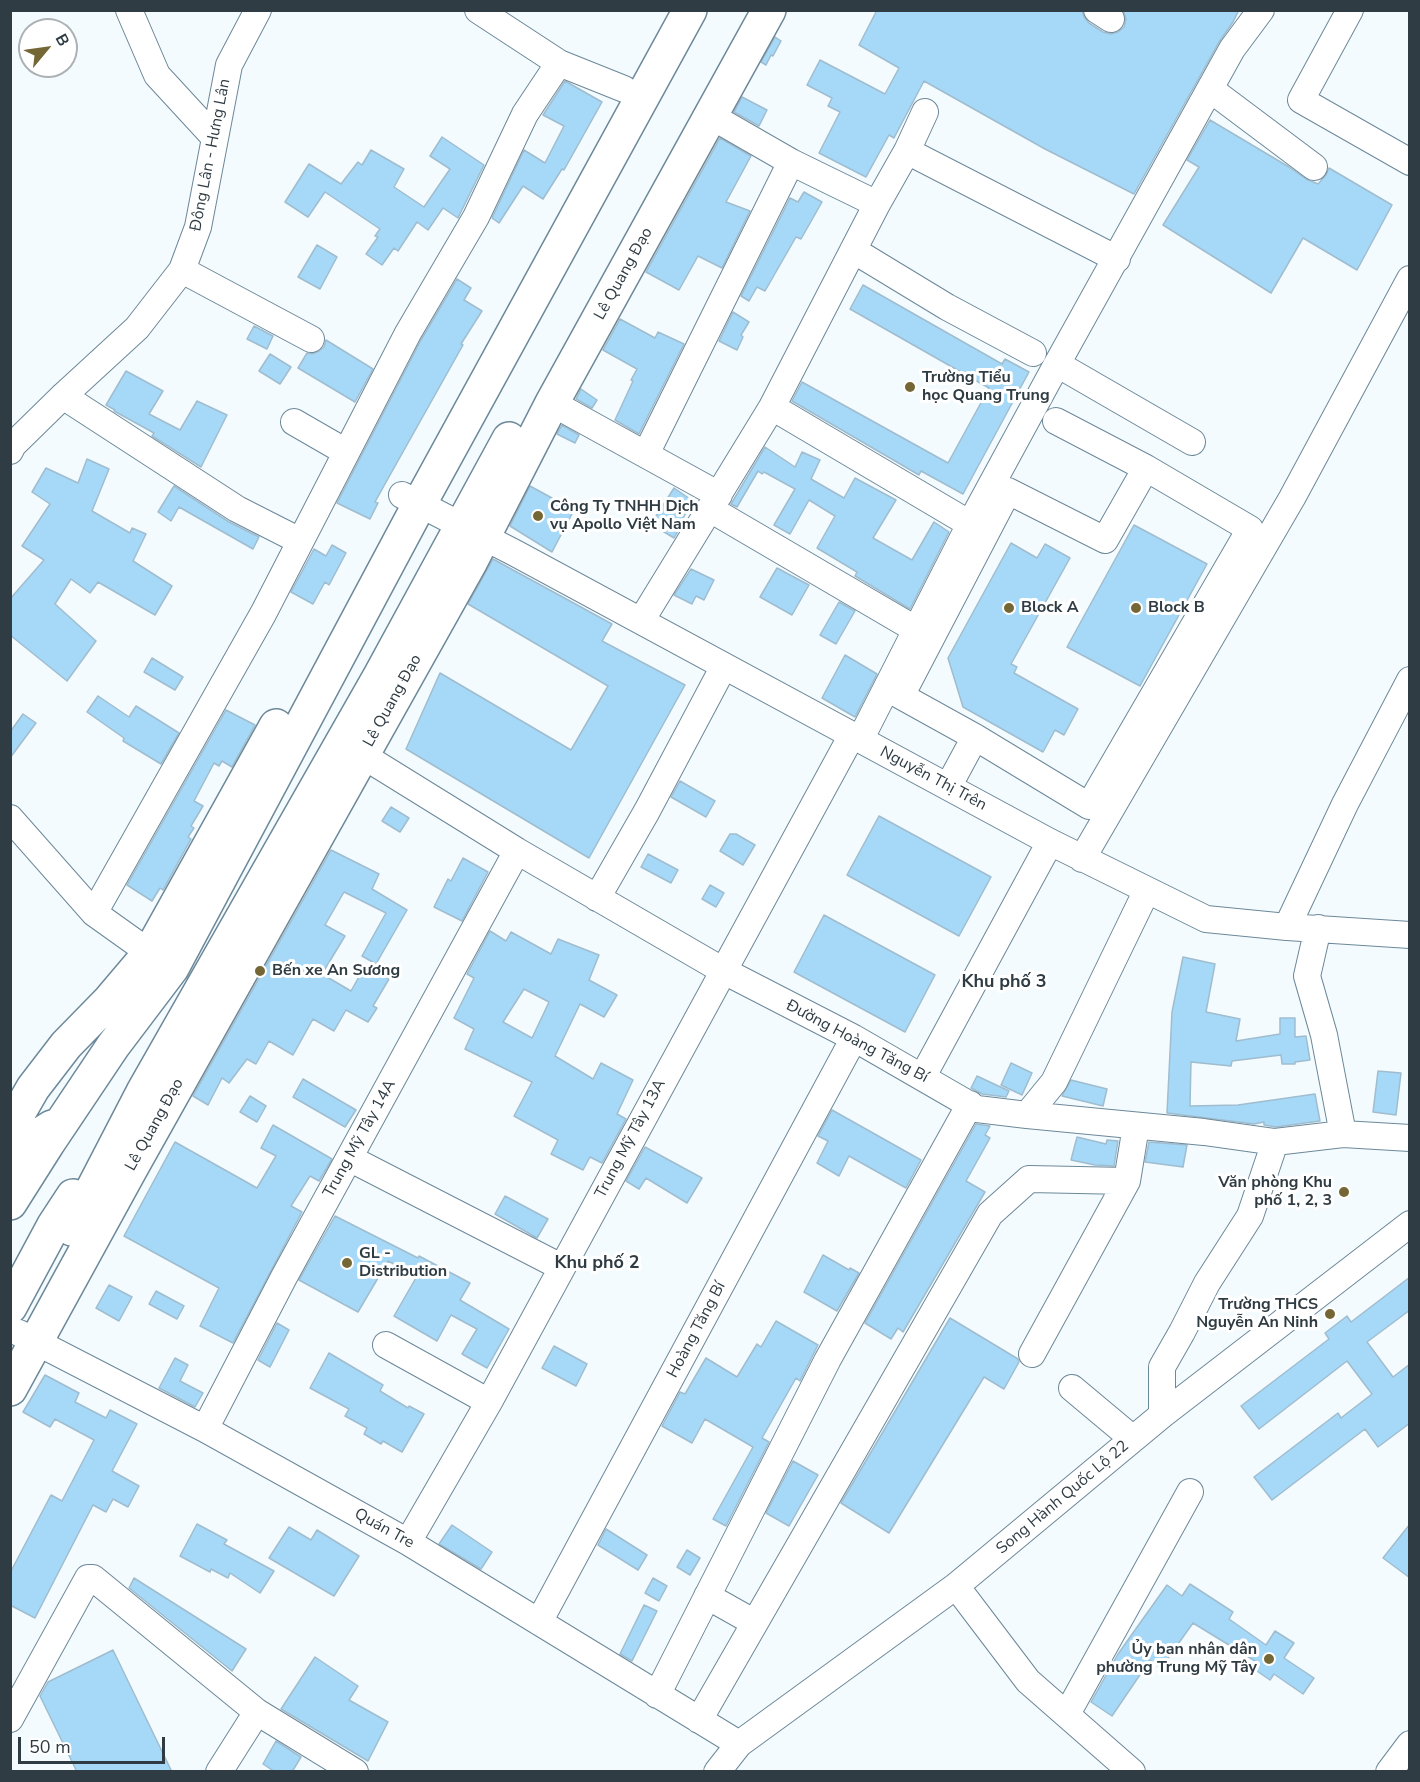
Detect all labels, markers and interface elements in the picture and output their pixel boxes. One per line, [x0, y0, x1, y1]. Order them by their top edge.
north arrow [18, 18, 78, 78]
text: B [50, 30, 74, 50]
street label: Đông Lân - Hưng Lân [187, 77, 235, 233]
street label: Lê Quang Đạo [591, 224, 657, 324]
place label: Trường Tiểu học Quang Trung [922, 368, 1050, 406]
marker: Trường Tiểu học Quang Trung [903, 380, 917, 394]
place label: Công Ty TNHH Dịch vụ Apollo Việt Nam [550, 497, 699, 535]
marker: Công Ty TNHH Dịch vụ Apollo Việt Nam [531, 509, 545, 523]
place label: Block A [1021, 598, 1079, 618]
place label: Block B [1148, 598, 1205, 618]
marker: Block A [1002, 601, 1016, 615]
marker: Block B [1129, 601, 1143, 615]
street label: Lê Quang Đạo [360, 651, 426, 751]
street label: Nguyễn Thị Trên [876, 743, 990, 815]
place label: Bến xe An Sương [272, 961, 400, 981]
marker: Bến xe An Sương [253, 964, 267, 978]
district label: Khu phố 3 [961, 972, 1047, 994]
street label: Đường Hoàng Tăng Bí [783, 996, 931, 1088]
street label: Lê Quang Đạo [122, 1075, 188, 1175]
street label: Trung Mỹ Tây 13A [592, 1076, 670, 1202]
street label: Trung Mỹ Tây 14A [320, 1077, 400, 1201]
place label: Văn phòng Khu phố 1, 2, 3 [1218, 1173, 1332, 1211]
marker: Văn phòng Khu phố 1, 2, 3 [1337, 1185, 1351, 1199]
place label: GL - Distribution [359, 1244, 447, 1282]
district label: Khu phố 2 [554, 1253, 640, 1275]
marker: GL - Distribution [340, 1256, 354, 1270]
street label: Hoàng Tăng Bí [664, 1279, 730, 1381]
place label: Trường THCS Nguyễn An Ninh [1196, 1295, 1318, 1333]
marker: Trường THCS Nguyễn An Ninh [1323, 1307, 1337, 1321]
street label: Song Hành Quốc Lộ 22 [993, 1437, 1133, 1559]
street label: Quán Tre [351, 1505, 417, 1553]
place label: Ủy ban nhân dân phường Trung Mỹ Tây [1096, 1640, 1257, 1678]
marker: Ủy ban nhân dân phường Trung Mỹ Tây [1262, 1652, 1276, 1666]
scale bar [21, 1725, 168, 1763]
text: 50 m [29, 1735, 71, 1759]

